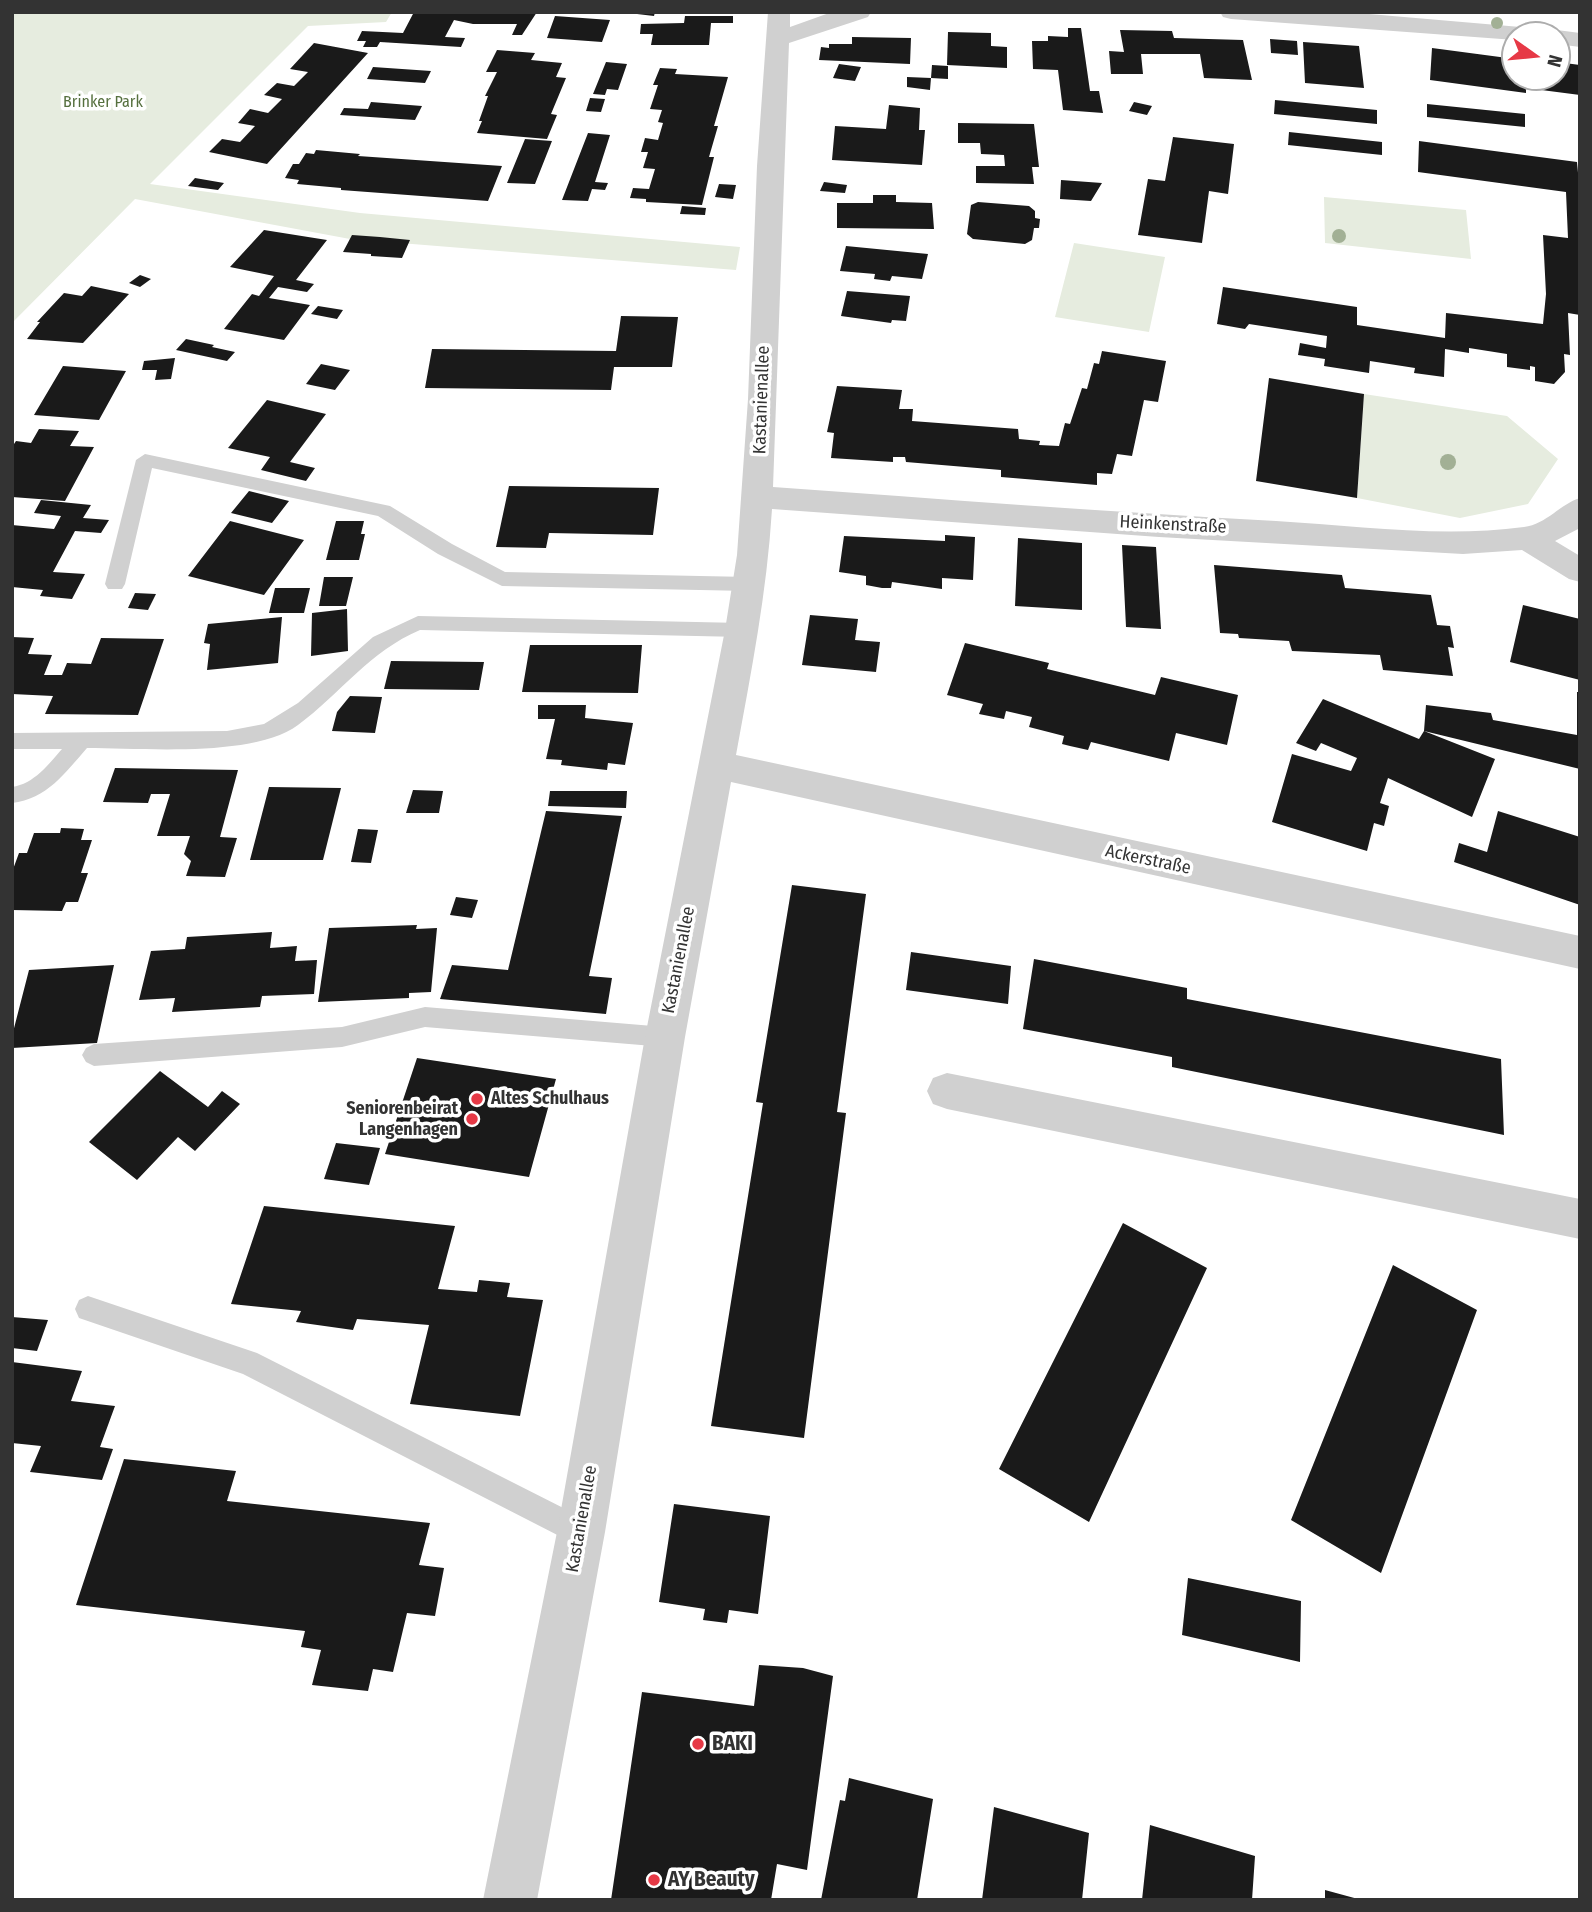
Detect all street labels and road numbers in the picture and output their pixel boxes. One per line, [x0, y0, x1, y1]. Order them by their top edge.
street label: Kastanienallee [749, 345, 775, 455]
street label: Heinkenstraße [1119, 511, 1227, 539]
street label: Ackerstraße [1103, 840, 1193, 880]
street label: Kastanienallee [658, 905, 700, 1015]
street label: Kastanienallee [562, 1464, 602, 1574]

